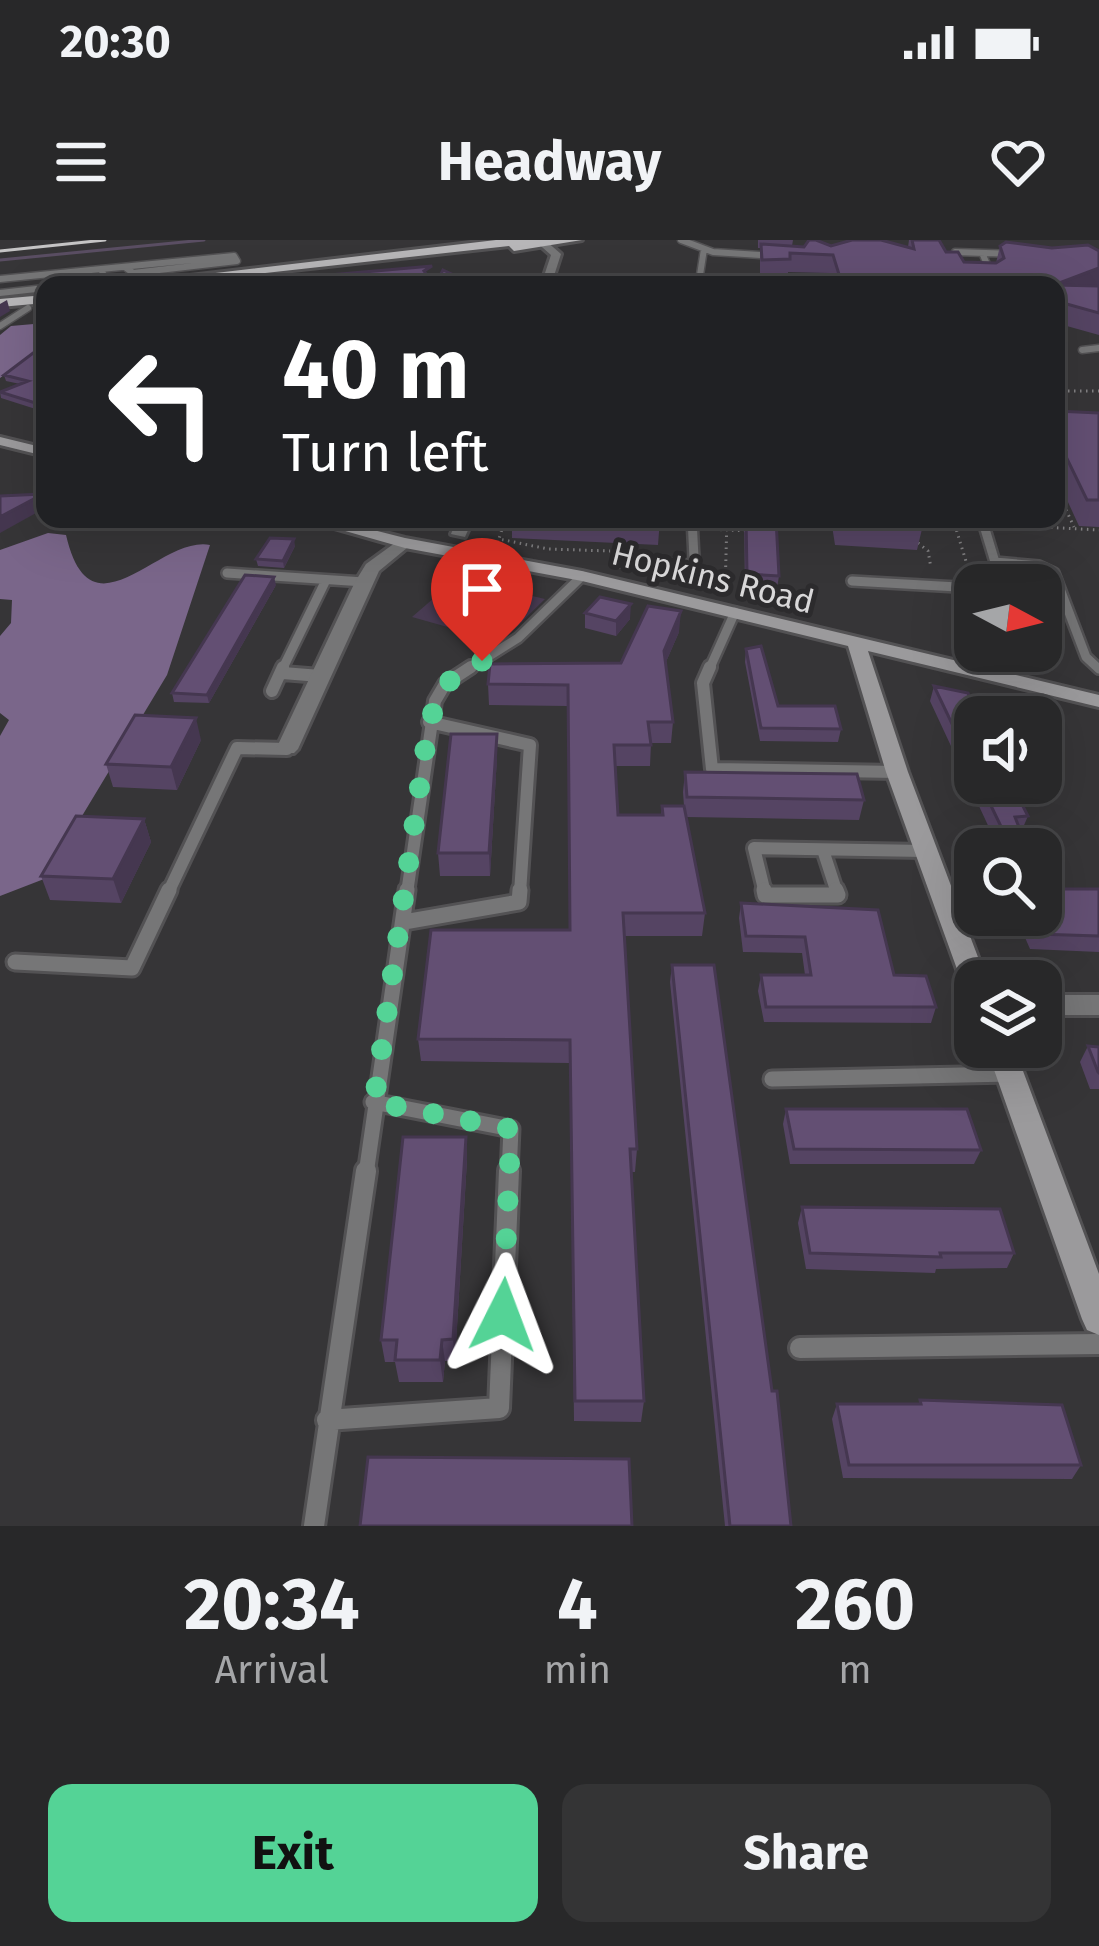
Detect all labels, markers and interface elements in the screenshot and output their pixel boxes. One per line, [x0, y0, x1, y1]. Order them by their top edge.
text: 20:30 [60, 15, 171, 69]
icon: menu [48, 129, 114, 195]
icon: heart [985, 129, 1051, 195]
text: Headway [438, 130, 661, 194]
text: 40 m [282, 319, 470, 420]
icon: left [84, 324, 240, 480]
text: Turn left [282, 421, 489, 485]
street label: Hopkins Road [607, 534, 818, 622]
pin [431, 538, 533, 661]
icon: arrive [449, 556, 515, 622]
north arrow [954, 564, 1062, 672]
map controls [954, 564, 1062, 1068]
button: sound [954, 696, 1062, 804]
button: search [954, 828, 1062, 936]
button: layers [954, 960, 1062, 1068]
position arrow [440, 1252, 566, 1378]
text: 20:34 [184, 1562, 360, 1648]
text: 4 [557, 1562, 598, 1648]
text: 260 [795, 1562, 915, 1648]
text: Arrival [215, 1647, 329, 1693]
text: min [544, 1647, 611, 1693]
text: m [838, 1647, 872, 1693]
button: Exit [48, 1784, 538, 1922]
button: Share [562, 1784, 1051, 1922]

